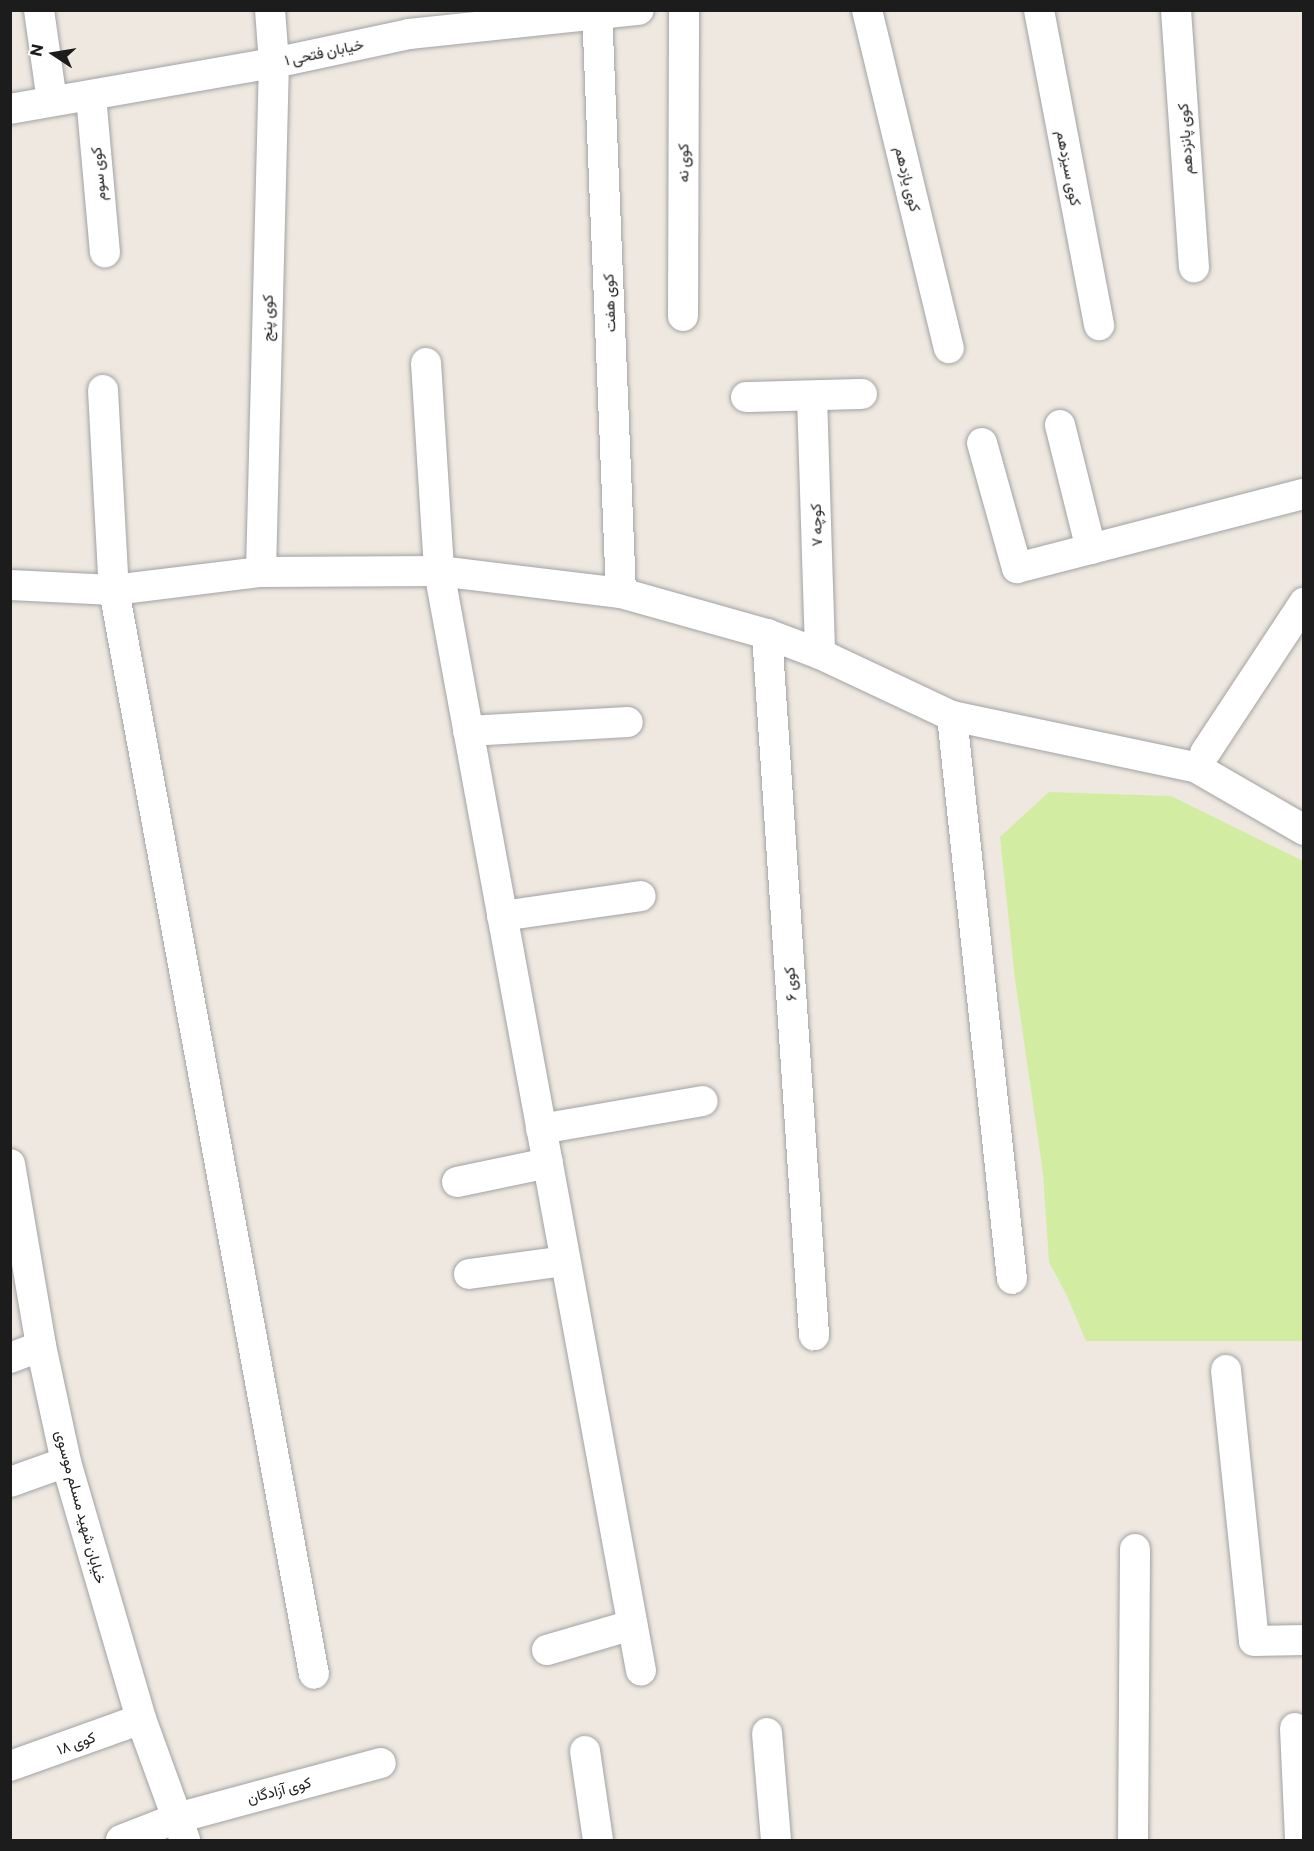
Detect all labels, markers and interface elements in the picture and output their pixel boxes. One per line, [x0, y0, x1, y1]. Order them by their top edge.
north arrow [24, 24, 84, 84]
street label: خیابان فتحی ۱ [283, 35, 365, 69]
text: N [25, 42, 46, 58]
street label: کوی پانزدهم [1174, 103, 1196, 175]
street label: کوی سیزدهم [1053, 129, 1085, 207]
street label: کوی نه [674, 144, 692, 182]
street label: کوی یازدهم [891, 145, 925, 213]
street label: کوی سوم [87, 146, 109, 202]
street label: کوی هفت [599, 273, 619, 333]
street label: کوی پنج [258, 294, 276, 342]
street label: کوچه ۷ [806, 503, 826, 547]
street label: کوی ۶ [780, 966, 800, 1002]
street label: خیابان شهید مسلم موسوی [52, 1428, 110, 1586]
street label: کوی ۱۸ [54, 1728, 98, 1758]
street label: کوی آزادگان [245, 1773, 313, 1807]

